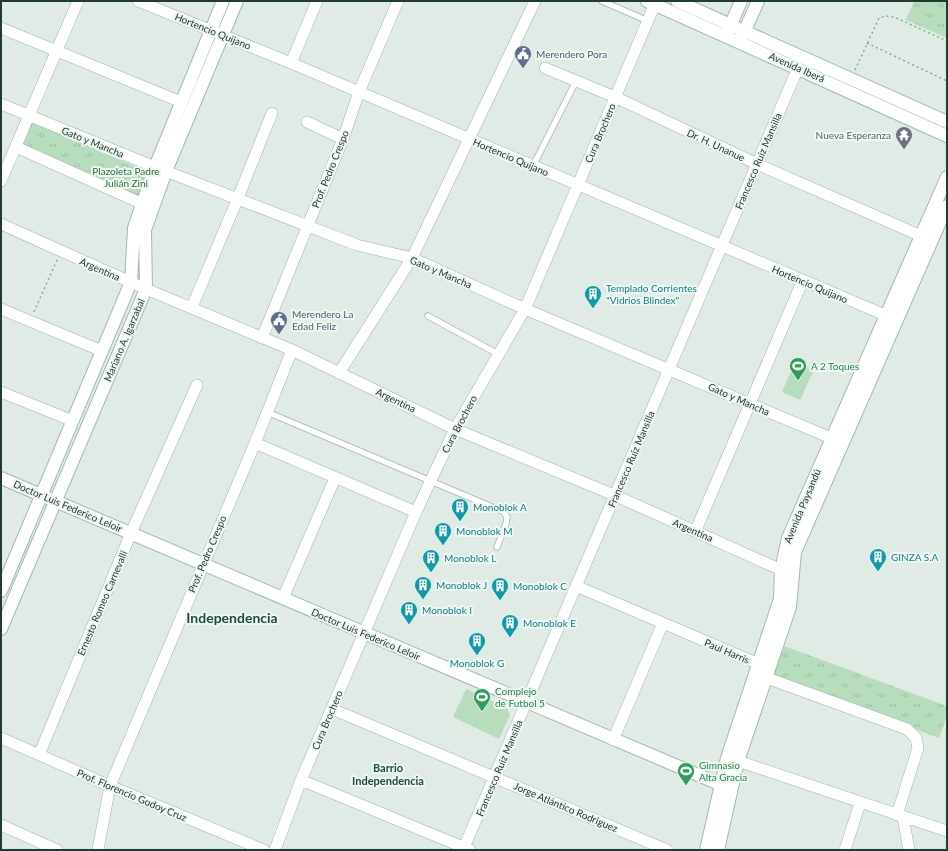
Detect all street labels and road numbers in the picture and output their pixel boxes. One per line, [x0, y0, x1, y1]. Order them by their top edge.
street label: Hortencio Quijano [173, 10, 253, 52]
street label: Avenida Iberá [767, 49, 827, 85]
street label: Cura Brochero [582, 101, 618, 165]
street label: Francesco Ruiz Mansilla [732, 111, 784, 211]
street label: Gato y Mancha [60, 124, 126, 160]
street label: Dr. H. Unanue [685, 126, 747, 164]
street label: Prof. Pedro Crespo [309, 128, 351, 209]
street label: Hortencio Quijano [471, 136, 551, 179]
street label: Gato y Mancha [408, 254, 474, 290]
street label: Argentina [78, 255, 122, 283]
street label: Hortencio Quijano [770, 263, 850, 306]
street label: Mariano A. Igarzabal [101, 297, 147, 383]
street label: Gato y Mancha [706, 380, 772, 418]
street label: Argentina [374, 385, 418, 415]
street label: Cura Brochero [439, 393, 479, 455]
street label: Francesco Ruiz Mansilla [605, 409, 657, 509]
street label: Avenida Paysandú [781, 467, 823, 545]
street label: Doctor Luis Federico Leloir [12, 478, 125, 535]
street label: Prof. Pedro Crespo [185, 513, 229, 594]
street label: Argentina [671, 516, 715, 544]
street label: Ernesto Romeo Carnevalli [74, 549, 130, 657]
street label: Doctor Luis Federico Leloir [310, 606, 423, 663]
street label: Paul Harris [703, 636, 751, 666]
street label: Cura Brochero [309, 688, 345, 752]
street label: Francesco Ruiz Mansilla [473, 718, 525, 818]
street label: Prof. Florencio Godoy Cruz [75, 766, 189, 824]
street label: Jorge Atlántico Rodriguez [512, 780, 620, 835]

